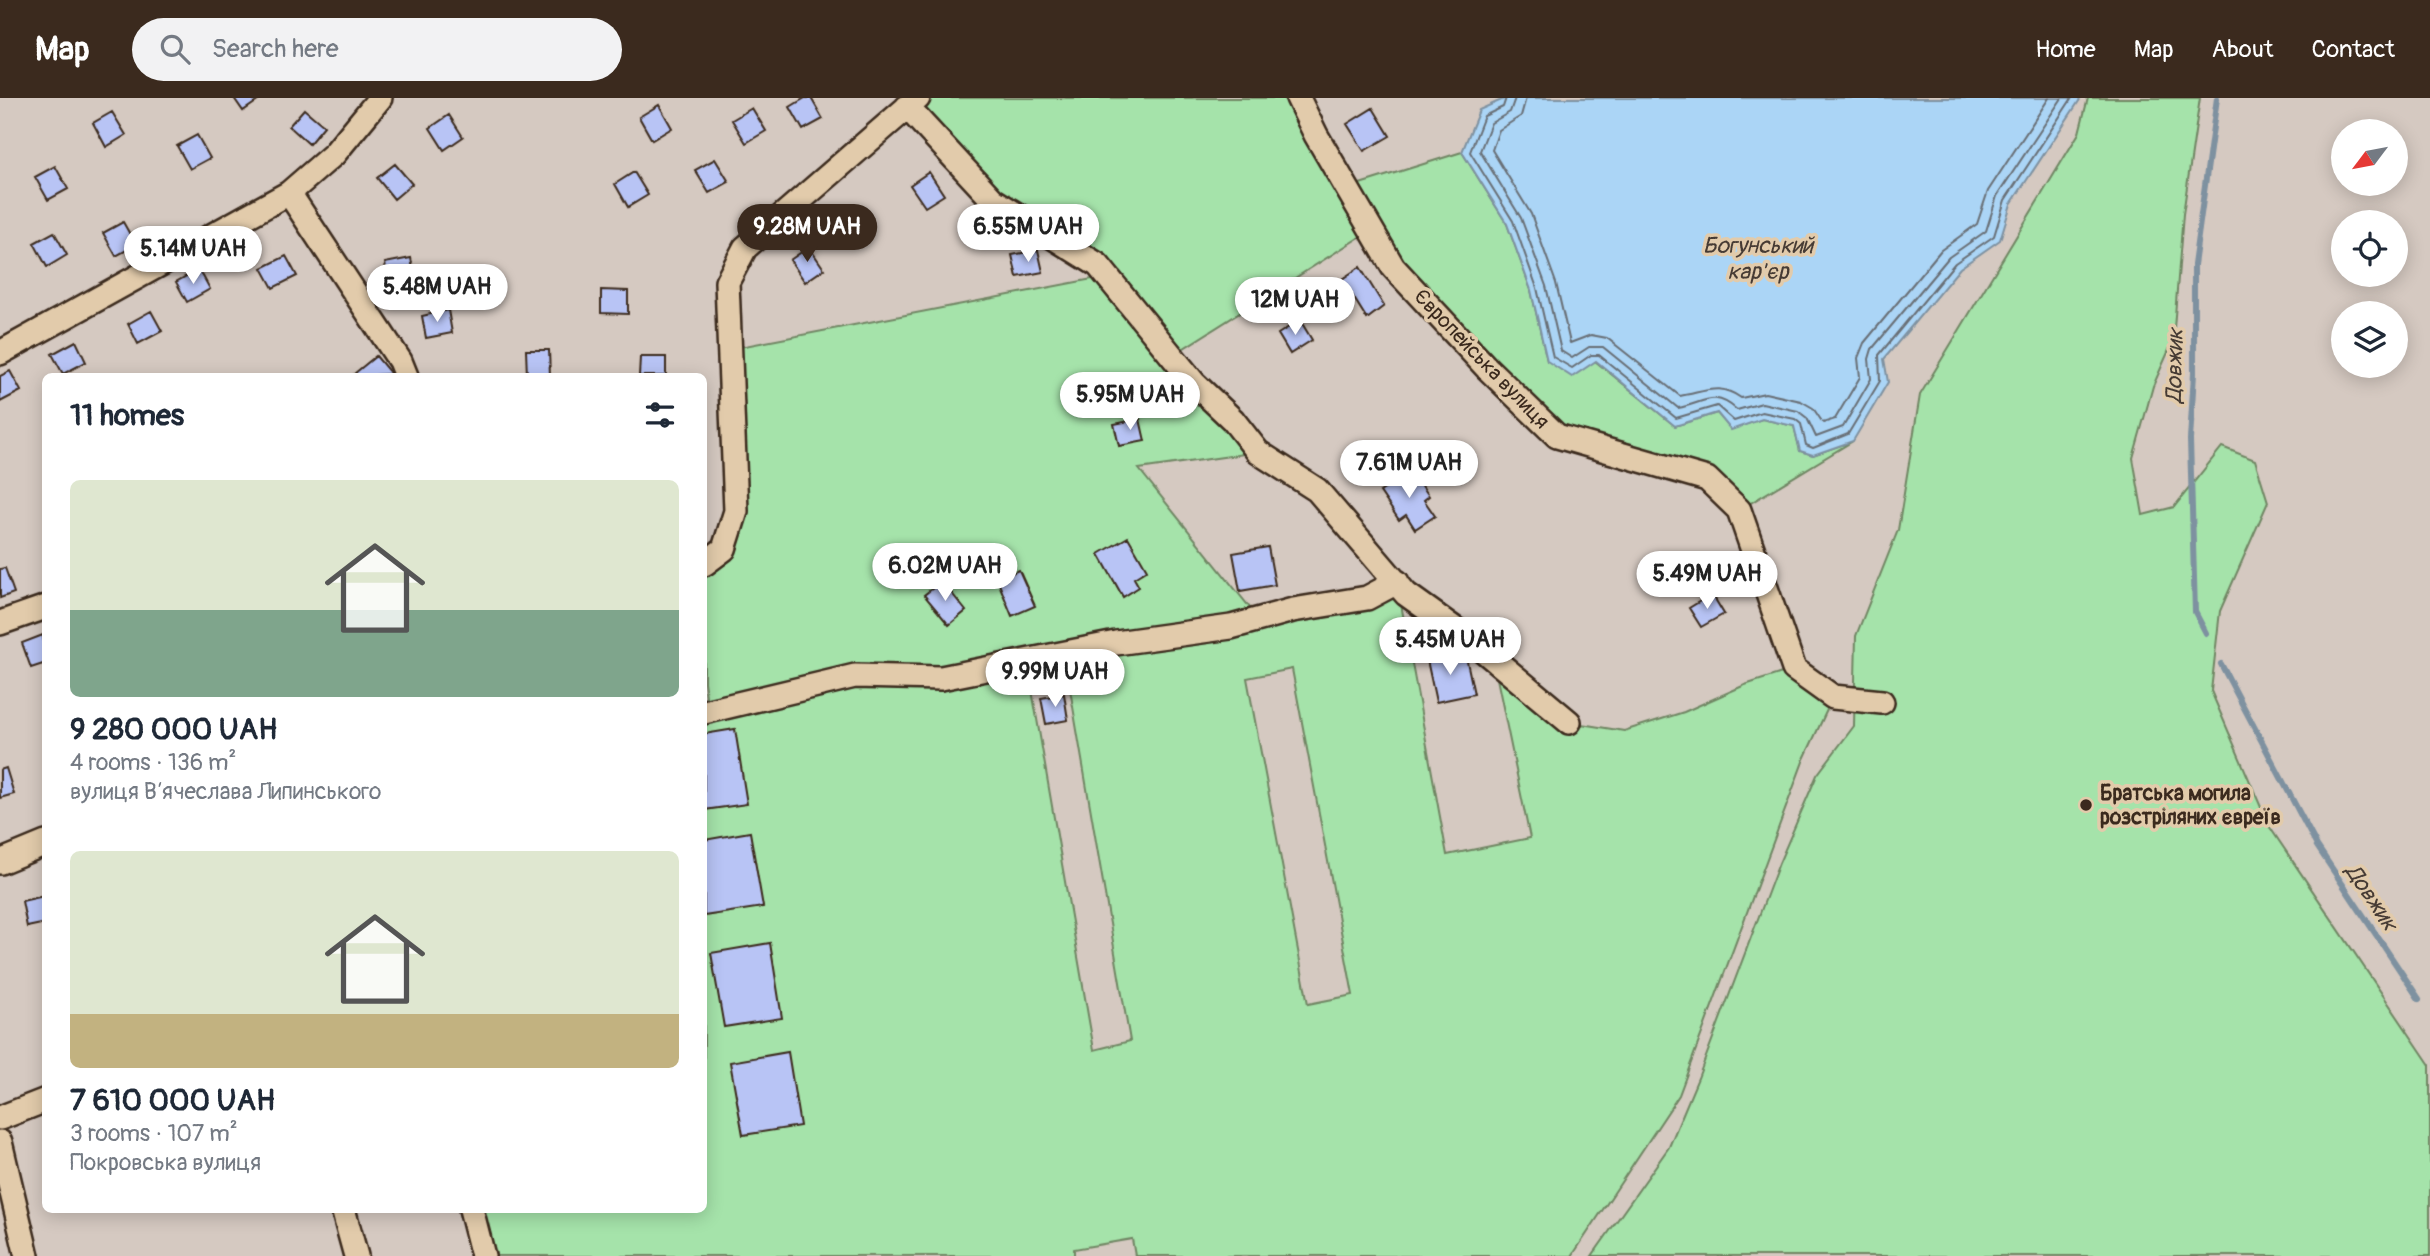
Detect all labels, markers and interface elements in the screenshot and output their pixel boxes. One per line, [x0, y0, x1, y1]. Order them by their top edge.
search box [132, 18, 622, 81]
text: Map [35, 29, 90, 70]
icon: search [156, 30, 194, 68]
text: Search here [212, 33, 339, 65]
text: Home [2035, 35, 2096, 64]
text: Map [2134, 35, 2174, 64]
text: About [2212, 35, 2274, 64]
text: Contact [2312, 35, 2395, 64]
north arrow [2331, 119, 2408, 196]
map controls [2331, 119, 2408, 378]
pin: 9.28M UAH [727, 204, 887, 264]
pin: 6.55M UAH [948, 204, 1108, 264]
button: locate [2331, 210, 2408, 287]
text: 9.28M UAH [753, 212, 861, 241]
text: 6.55M UAH [973, 212, 1083, 241]
pin: 5.14M UAH [113, 226, 273, 286]
water label: Богунський кар'єр [1703, 231, 1815, 286]
text: 5.14M UAH [140, 234, 246, 263]
pin: 5.48M UAH [357, 264, 517, 324]
text: 5.48M UAH [383, 272, 491, 301]
pin: 12M UAH [1230, 278, 1360, 337]
street label: Європейська вулиця [1408, 284, 1555, 435]
text: 12M UAH [1251, 285, 1339, 314]
button: layers [2331, 301, 2408, 378]
water label: Довжик [2159, 326, 2190, 404]
pin: 5.95M UAH [1050, 372, 1210, 432]
text: 5.95M UAH [1076, 380, 1184, 409]
icon: filters [641, 396, 679, 434]
text: 11 homes [70, 397, 184, 434]
pin: 7.61M UAH [1329, 440, 1489, 500]
text: 7.61M UAH [1356, 448, 1462, 477]
icon: home [312, 525, 438, 651]
pin: 6.02M UAH [865, 544, 1025, 603]
text: 6.02M UAH [888, 551, 1002, 580]
pin: 5.49M UAH [1627, 552, 1787, 611]
text: 5.49M UAH [1653, 559, 1761, 588]
pin: 5.45M UAH [1370, 618, 1530, 677]
text: 5.45M UAH [1395, 625, 1505, 654]
pin: 9.99M UAH [975, 650, 1135, 709]
text: 9.99M UAH [1002, 657, 1108, 686]
text: 9 280 000 UAH [70, 711, 277, 748]
text: 4 rooms · 136 m² [70, 748, 236, 777]
text: вулиця Вʼячеслава Липинського [70, 777, 381, 806]
place label: Братська могила розстріляних євреїв [2100, 780, 2281, 831]
marker: Братська могила розстріляних євреїв [2078, 797, 2094, 813]
water label: Довжик [2338, 858, 2406, 938]
icon: home [312, 896, 438, 1022]
text: 7 610 000 UAH [70, 1082, 275, 1119]
text: 3 rooms · 107 m² [70, 1119, 238, 1148]
text: Покровська вулиця [70, 1148, 261, 1177]

